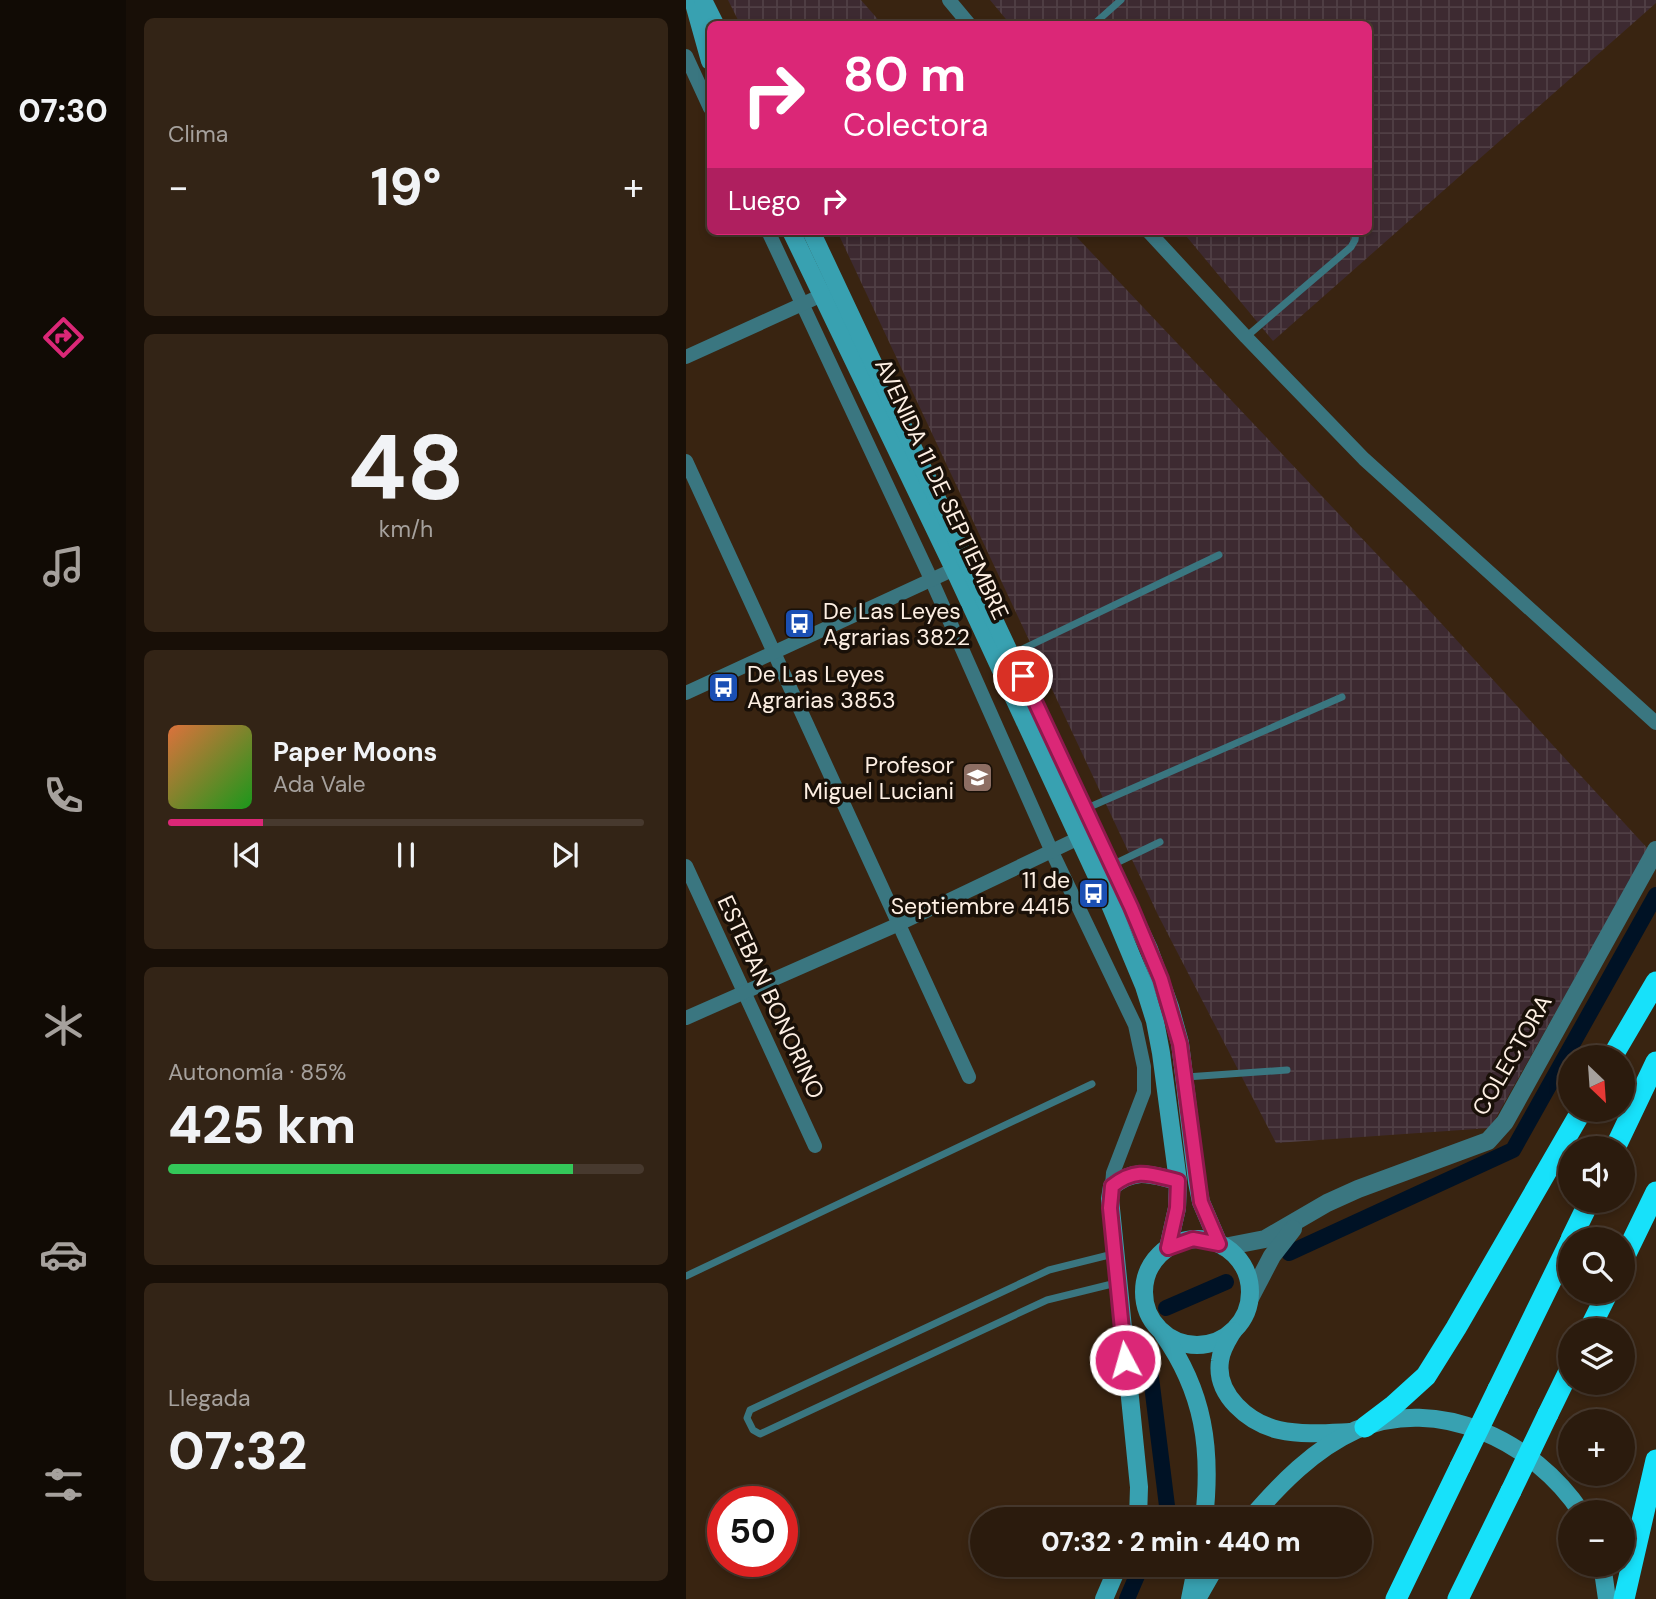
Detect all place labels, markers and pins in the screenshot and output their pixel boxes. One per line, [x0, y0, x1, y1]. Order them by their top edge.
place label: De Las Leyes Agrarias 3822 [823, 596, 970, 652]
bus stop icon: De Las Leyes Agrarias 3822 [783, 607, 817, 641]
pin [993, 646, 1053, 706]
place label: De Las Leyes Agrarias 3853 [747, 659, 896, 715]
bus stop icon: De Las Leyes Agrarias 3853 [707, 670, 741, 704]
place label: Profesor Miguel Luciani [804, 750, 954, 806]
school or university icon: Profesor Miguel Luciani [960, 761, 994, 795]
place label: 11 de Septiembre 4415 [891, 865, 1070, 921]
bus stop icon: 11 de Septiembre 4415 [1076, 876, 1110, 910]

